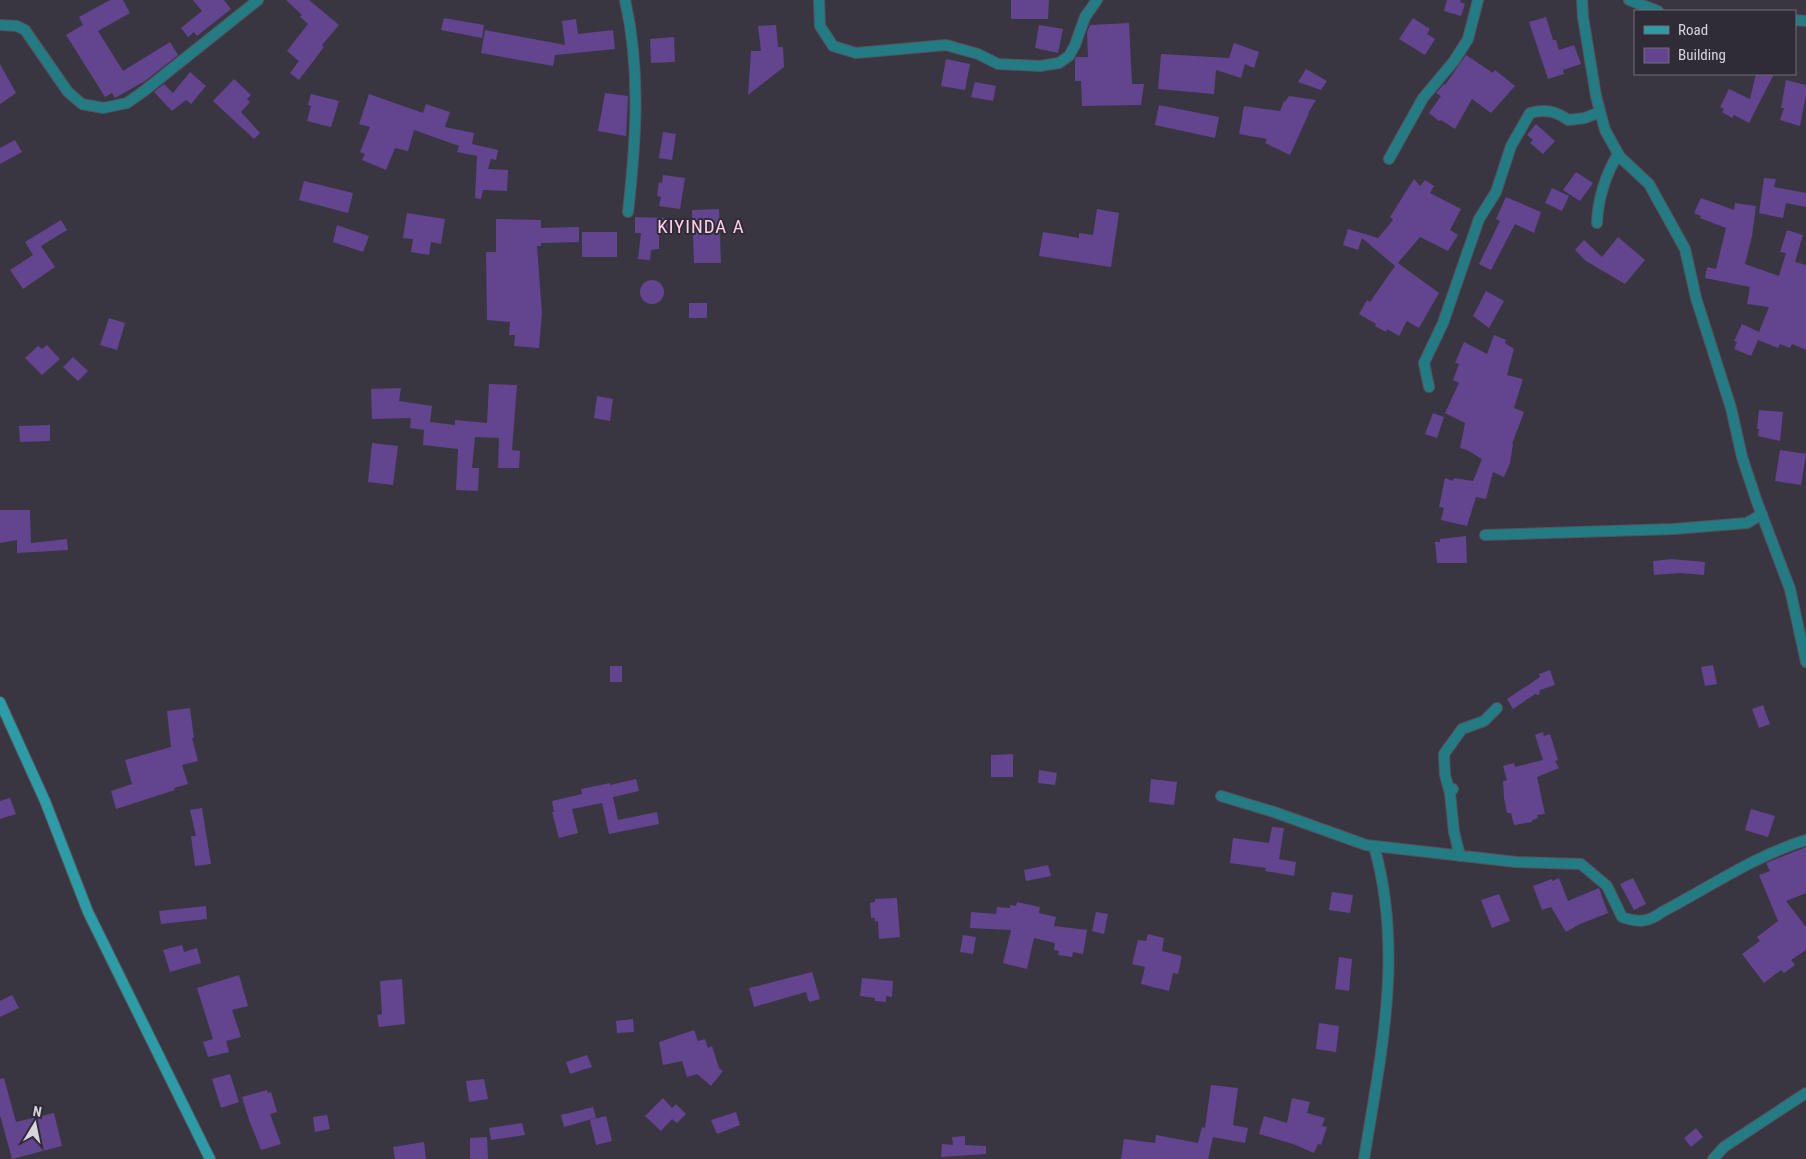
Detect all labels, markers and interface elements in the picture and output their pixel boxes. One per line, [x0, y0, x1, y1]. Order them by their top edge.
legend [1634, 10, 1796, 75]
text: Road [1678, 21, 1708, 39]
text: Building [1678, 46, 1726, 64]
district label: KIYINDA A [657, 215, 745, 238]
north arrow [10, 1099, 60, 1149]
text: N [32, 1103, 43, 1120]

